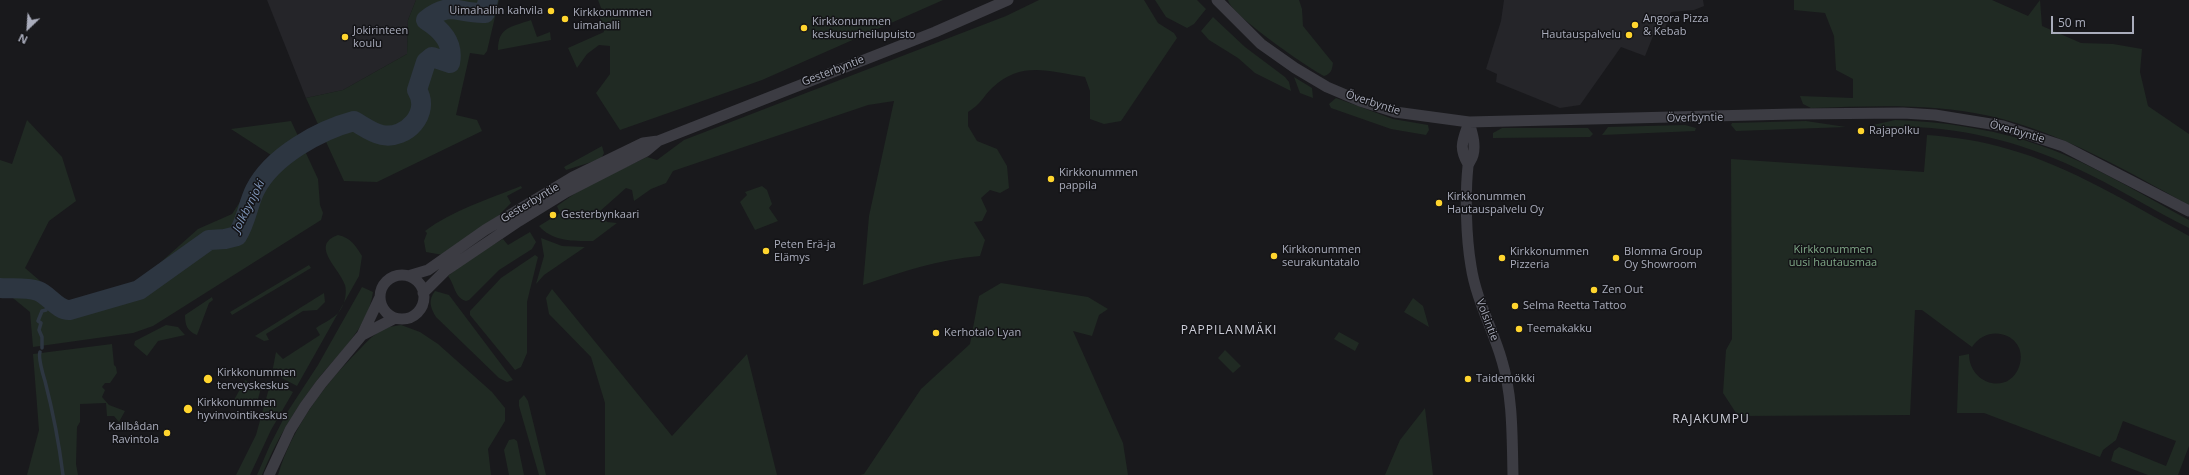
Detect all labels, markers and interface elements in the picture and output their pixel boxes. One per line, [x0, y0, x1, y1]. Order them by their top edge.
place label: Uimahallin kahvila [449, 4, 543, 18]
marker: Uimahallin kahvila [546, 6, 556, 16]
place label: Kirkkonummen uimahalli [573, 6, 652, 32]
north arrow [8, 8, 48, 48]
scale bar [2053, 8, 2136, 34]
place label: Angora Pizza & Kebab [1643, 12, 1709, 38]
marker: Kirkkonummen uimahalli [560, 14, 570, 24]
text: 50 m [2058, 14, 2086, 31]
place label: Kirkkonummen keskusurheilupuisto [812, 15, 915, 41]
marker: Angora Pizza & Kebab [1630, 20, 1640, 30]
marker: Kirkkonummen keskusurheilupuisto [799, 23, 809, 33]
place label: Jokirinteen koulu [353, 24, 408, 50]
place label: Hautauspalvelu [1541, 28, 1621, 42]
marker: Hautauspalvelu [1624, 30, 1634, 40]
text: N [15, 31, 30, 48]
marker: Jokirinteen koulu [340, 32, 350, 42]
street label: Gesterbyntie [800, 53, 866, 89]
street label: Överbyntie [1344, 88, 1402, 118]
street label: Överbyntie [1667, 111, 1723, 125]
street label: Överbyntie [1988, 118, 2046, 146]
place label: Rajapolku [1869, 124, 1919, 138]
marker: Rajapolku [1856, 126, 1866, 136]
place label: Kirkkonummen pappila [1059, 166, 1138, 192]
marker: Kirkkonummen pappila [1046, 174, 1056, 184]
water label: Jolkbynjoki [230, 177, 268, 235]
street label: Gesterbyntie [498, 180, 562, 226]
place label: Kirkkonummen Hautauspalvelu Oy [1447, 190, 1544, 216]
marker: Kirkkonummen Hautauspalvelu Oy [1434, 198, 1444, 208]
place label: Gesterbynkaari [561, 208, 639, 222]
marker: Gesterbynkaari [548, 210, 558, 220]
place label: Peten Erä-ja Elämys [774, 238, 836, 264]
place label: Kirkkonummen seurakuntatalo [1282, 243, 1361, 269]
park label: Kirkkonummen uusi hautausmaa [1789, 243, 1877, 269]
place label: Kirkkonummen Pizzeria [1510, 245, 1589, 271]
place label: Blomma Group Oy Showroom [1624, 245, 1702, 271]
marker: Peten Erä-ja Elämys [761, 246, 771, 256]
marker: Kirkkonummen seurakuntatalo [1269, 251, 1279, 261]
marker: Kirkkonummen Pizzeria [1497, 253, 1507, 263]
marker: Blomma Group Oy Showroom [1611, 253, 1621, 263]
place label: Zen Out [1602, 283, 1643, 297]
marker: Zen Out [1589, 285, 1599, 295]
street label: Volsintie [1473, 297, 1501, 343]
place label: Selma Reetta Tattoo [1523, 299, 1626, 313]
marker: Selma Reetta Tattoo [1510, 301, 1520, 311]
place label: Teemakakku [1527, 322, 1592, 336]
district label: PAPPILANMÄKI [1181, 324, 1277, 338]
marker: Teemakakku [1514, 324, 1524, 334]
place label: Kerhotalo Lyan [944, 326, 1021, 340]
marker: Kerhotalo Lyan [931, 328, 941, 338]
place label: Kirkkonummen terveyskeskus [217, 366, 296, 392]
place label: Taidemökki [1476, 372, 1535, 386]
marker: Kirkkonummen terveyskeskus [202, 373, 214, 385]
marker: Taidemökki [1463, 374, 1473, 384]
place label: Kirkkonummen hyvinvointikeskus [197, 396, 288, 422]
marker: Kirkkonummen hyvinvointikeskus [182, 403, 194, 415]
district label: RAJAKUMPU [1672, 413, 1750, 427]
place label: Kallbådan Ravintola [108, 420, 159, 446]
marker: Kallbådan Ravintola [162, 428, 172, 438]

